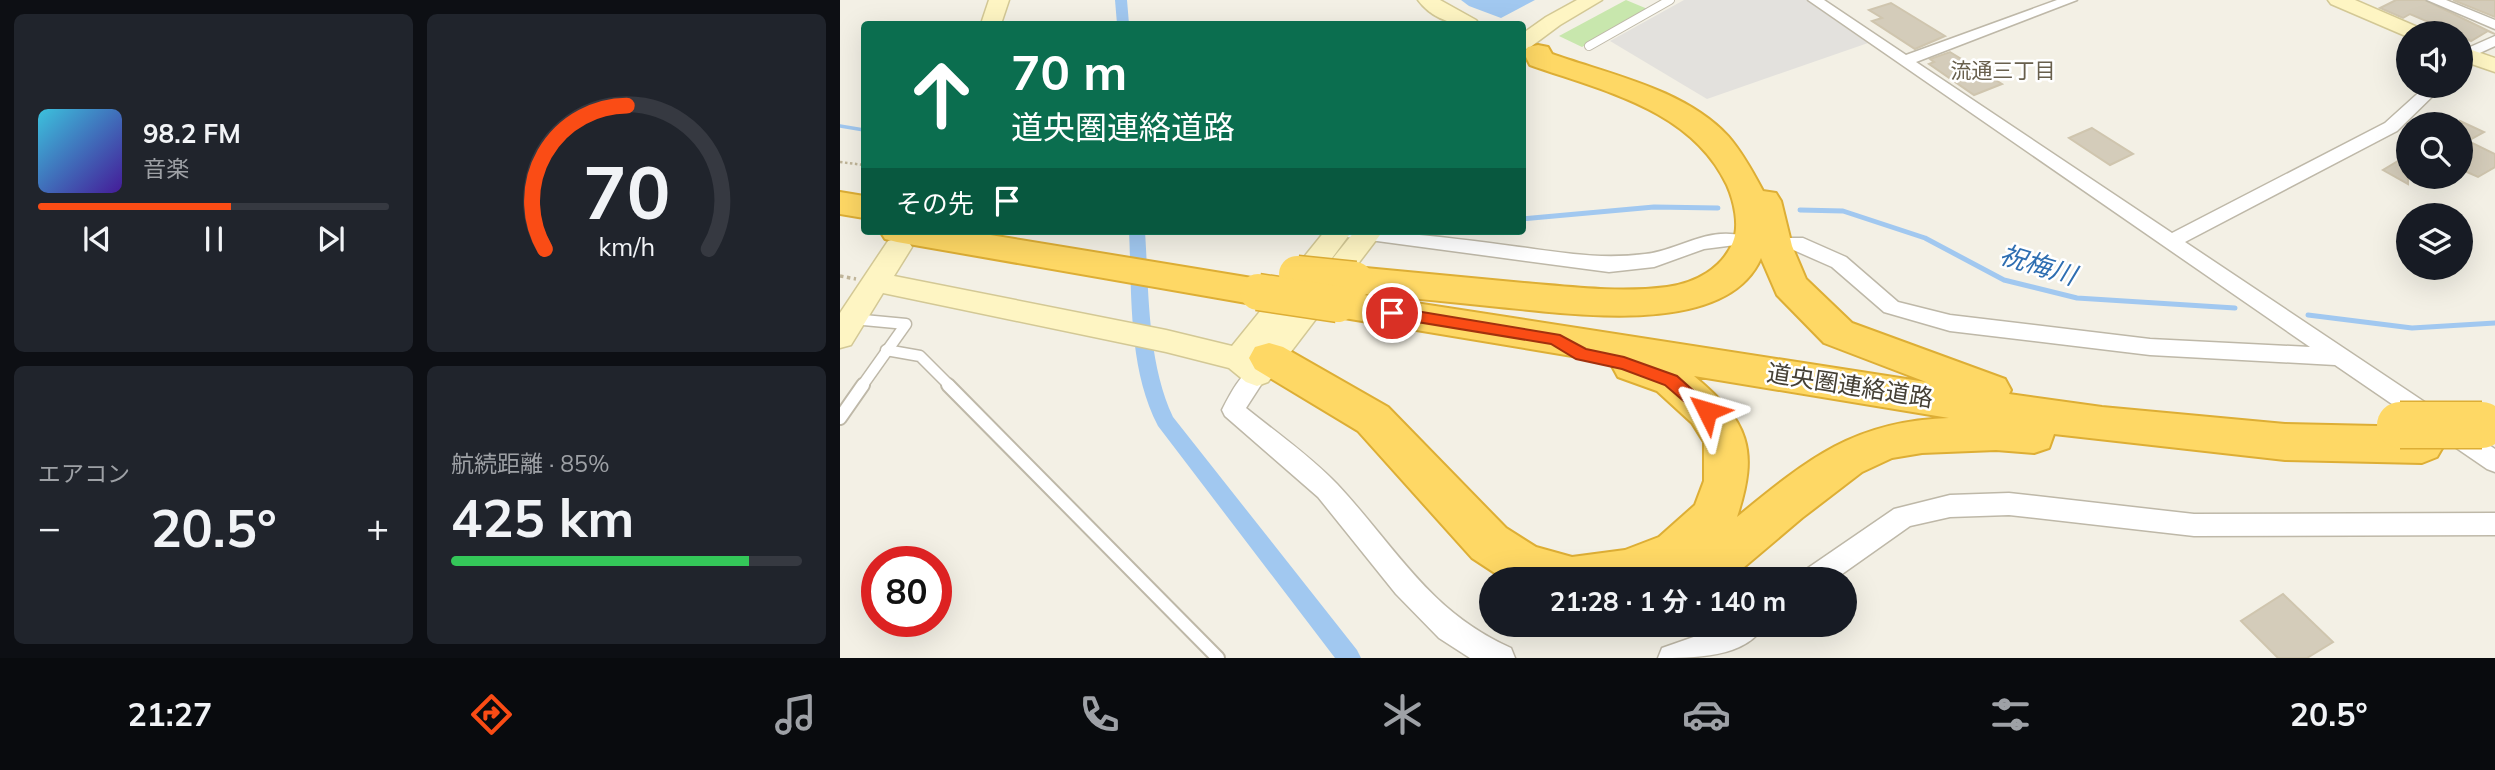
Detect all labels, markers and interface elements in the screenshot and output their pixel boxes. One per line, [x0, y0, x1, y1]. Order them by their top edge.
map controls [2396, 21, 2473, 280]
button: sound [2396, 21, 2473, 98]
text: 70 m [1011, 41, 1127, 102]
icon: ahead [896, 49, 987, 140]
district label: 流通三丁目 [1951, 57, 2056, 83]
text: 道央圏連絡道路 [1011, 107, 1235, 147]
button: search [2396, 112, 2473, 189]
text: 98.2 FM [143, 117, 241, 150]
text: 70 [583, 147, 670, 238]
text: 音楽 [143, 154, 189, 183]
icon: arrive [988, 182, 1026, 220]
text: その先 [896, 187, 974, 220]
button: layers [2396, 203, 2473, 280]
icon: previous [78, 220, 116, 258]
icon: pause [195, 220, 233, 258]
icon: next [312, 220, 350, 258]
text: km/h [598, 231, 655, 262]
water label: 祝梅川 [1996, 237, 2083, 293]
pin [1362, 283, 1422, 343]
icon: arrive [1373, 294, 1411, 332]
street label: 道央圏連絡道路 [1765, 357, 1935, 413]
position arrow [1670, 374, 1744, 448]
text: 航続距離 · 85% [451, 449, 609, 478]
text: エアコン [38, 459, 130, 488]
text: 425 km [451, 485, 634, 550]
text: 20.5° [150, 495, 277, 560]
text: − [38, 503, 61, 551]
text: + [366, 503, 389, 551]
speed limit sign: 80 [861, 546, 952, 637]
text: 21:28 · 1 分 · 140 m [1550, 585, 1786, 618]
icon: directions [467, 690, 516, 739]
icon: music [771, 690, 820, 739]
icon: phone [1075, 690, 1124, 739]
icon: climate [1378, 690, 1427, 739]
icon: car [1682, 690, 1731, 739]
icon: filters [1986, 690, 2035, 739]
text: 21:27 [127, 694, 212, 734]
text: 20.5° [2290, 694, 2368, 734]

